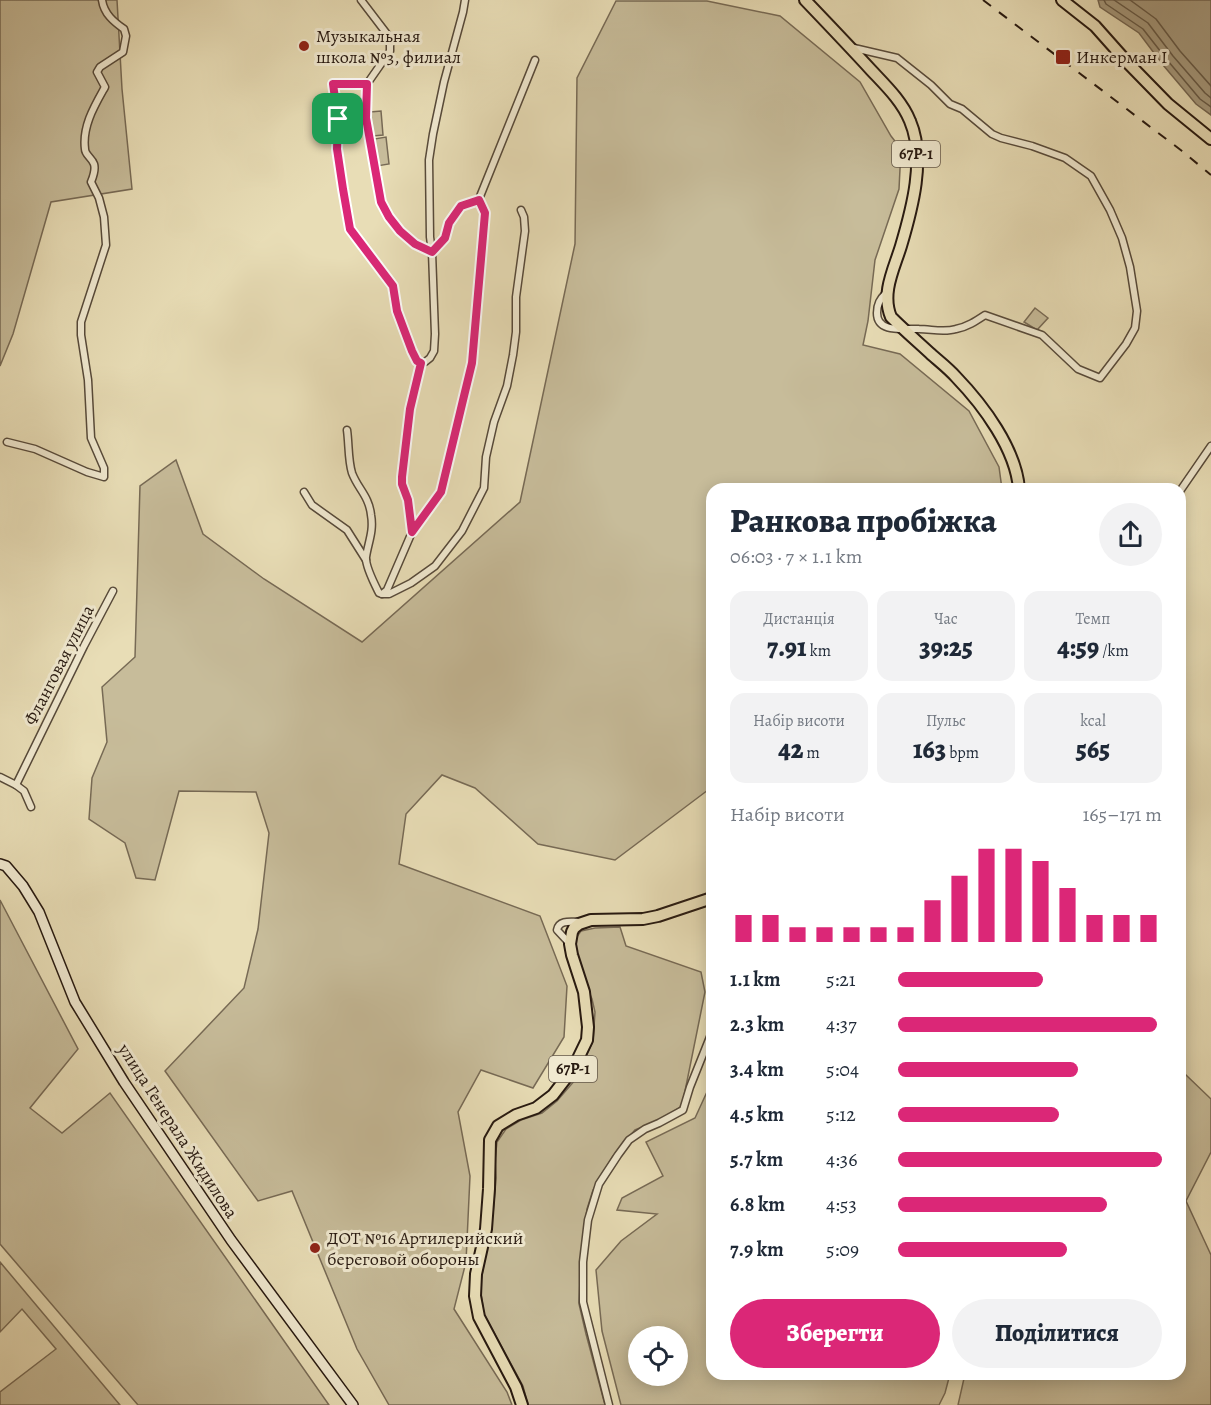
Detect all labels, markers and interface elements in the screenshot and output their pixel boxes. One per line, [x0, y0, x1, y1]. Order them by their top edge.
place label: Музыкальная школа №3, филиал [316, 24, 461, 69]
marker: Музыкальная школа №3, филиал [297, 39, 311, 53]
place label: Инкерман I [1076, 45, 1167, 69]
marker: Инкерман I [1054, 48, 1072, 66]
pin [312, 93, 363, 144]
icon: arrive [321, 102, 354, 135]
road number: 67Р-1 [892, 141, 940, 167]
text: Ранкова пробіжка [730, 498, 997, 543]
button: share [1099, 503, 1162, 566]
text: 06:03 · 7 × 1.1 km [730, 543, 862, 570]
street label: Фланговая улица [18, 600, 100, 729]
text: Дистанція [763, 608, 835, 630]
text: Час [934, 608, 958, 630]
text: Темп [1076, 608, 1110, 630]
text: 7.91 [767, 630, 807, 665]
text: 39:25 [919, 630, 973, 665]
text: 4:59 [1057, 630, 1099, 665]
text: km [807, 640, 831, 662]
text: /km [1099, 640, 1129, 662]
text: Набір висоти [753, 710, 845, 732]
text: Пульс [926, 710, 966, 732]
text: kcal [1080, 710, 1106, 732]
text: 42 [778, 732, 803, 767]
text: 163 [913, 732, 946, 767]
text: 565 [1076, 732, 1110, 767]
text: m [803, 742, 820, 764]
text: bpm [946, 742, 979, 764]
text: Набір висоти [730, 801, 845, 828]
text: 165–171 m [1082, 801, 1162, 828]
text: 1.1 km [730, 966, 780, 993]
text: 5:21 [826, 966, 856, 993]
text: 2.3 km [730, 1011, 784, 1038]
text: 4:37 [826, 1011, 857, 1038]
street label: улица Генерала Жидилова [112, 1038, 244, 1224]
road number: 67Р-1 [549, 1056, 597, 1082]
text: 3.4 km [730, 1056, 784, 1083]
text: 5:04 [826, 1056, 859, 1083]
text: 4.5 km [730, 1101, 784, 1128]
text: 5:12 [826, 1101, 856, 1128]
text: 5.7 km [730, 1146, 783, 1173]
text: 4:36 [826, 1146, 857, 1173]
text: 6.8 km [730, 1191, 785, 1218]
text: 4:53 [826, 1191, 857, 1218]
place label: ДОТ №16 Артилерийский береговой обороны [327, 1226, 523, 1271]
text: 7.9 km [730, 1236, 784, 1263]
text: 5:09 [826, 1236, 859, 1263]
marker: ДОТ №16 Артилерийский береговой обороны [308, 1241, 322, 1255]
button: Зберегти [730, 1299, 940, 1368]
button: Поділитися [952, 1299, 1162, 1368]
map controls [628, 1326, 688, 1386]
button: locate [628, 1326, 688, 1386]

